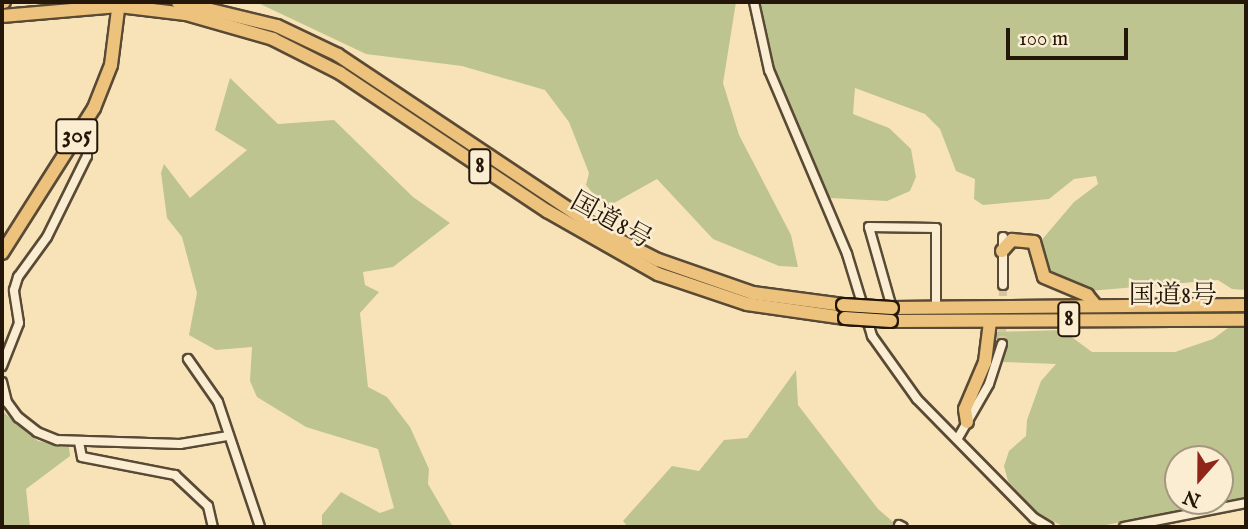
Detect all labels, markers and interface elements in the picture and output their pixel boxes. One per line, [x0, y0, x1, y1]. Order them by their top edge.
scale bar [1010, 14, 1132, 58]
text: 100 m [1019, 26, 1068, 53]
road number: 305 [54, 116, 100, 156]
road number: 8 [468, 146, 492, 186]
street label: 国道8号 [565, 186, 657, 256]
street label: 国道8号 [1129, 280, 1217, 312]
road number: 8 [1057, 298, 1081, 340]
north arrow [1164, 445, 1234, 515]
text: N [1180, 484, 1204, 512]

